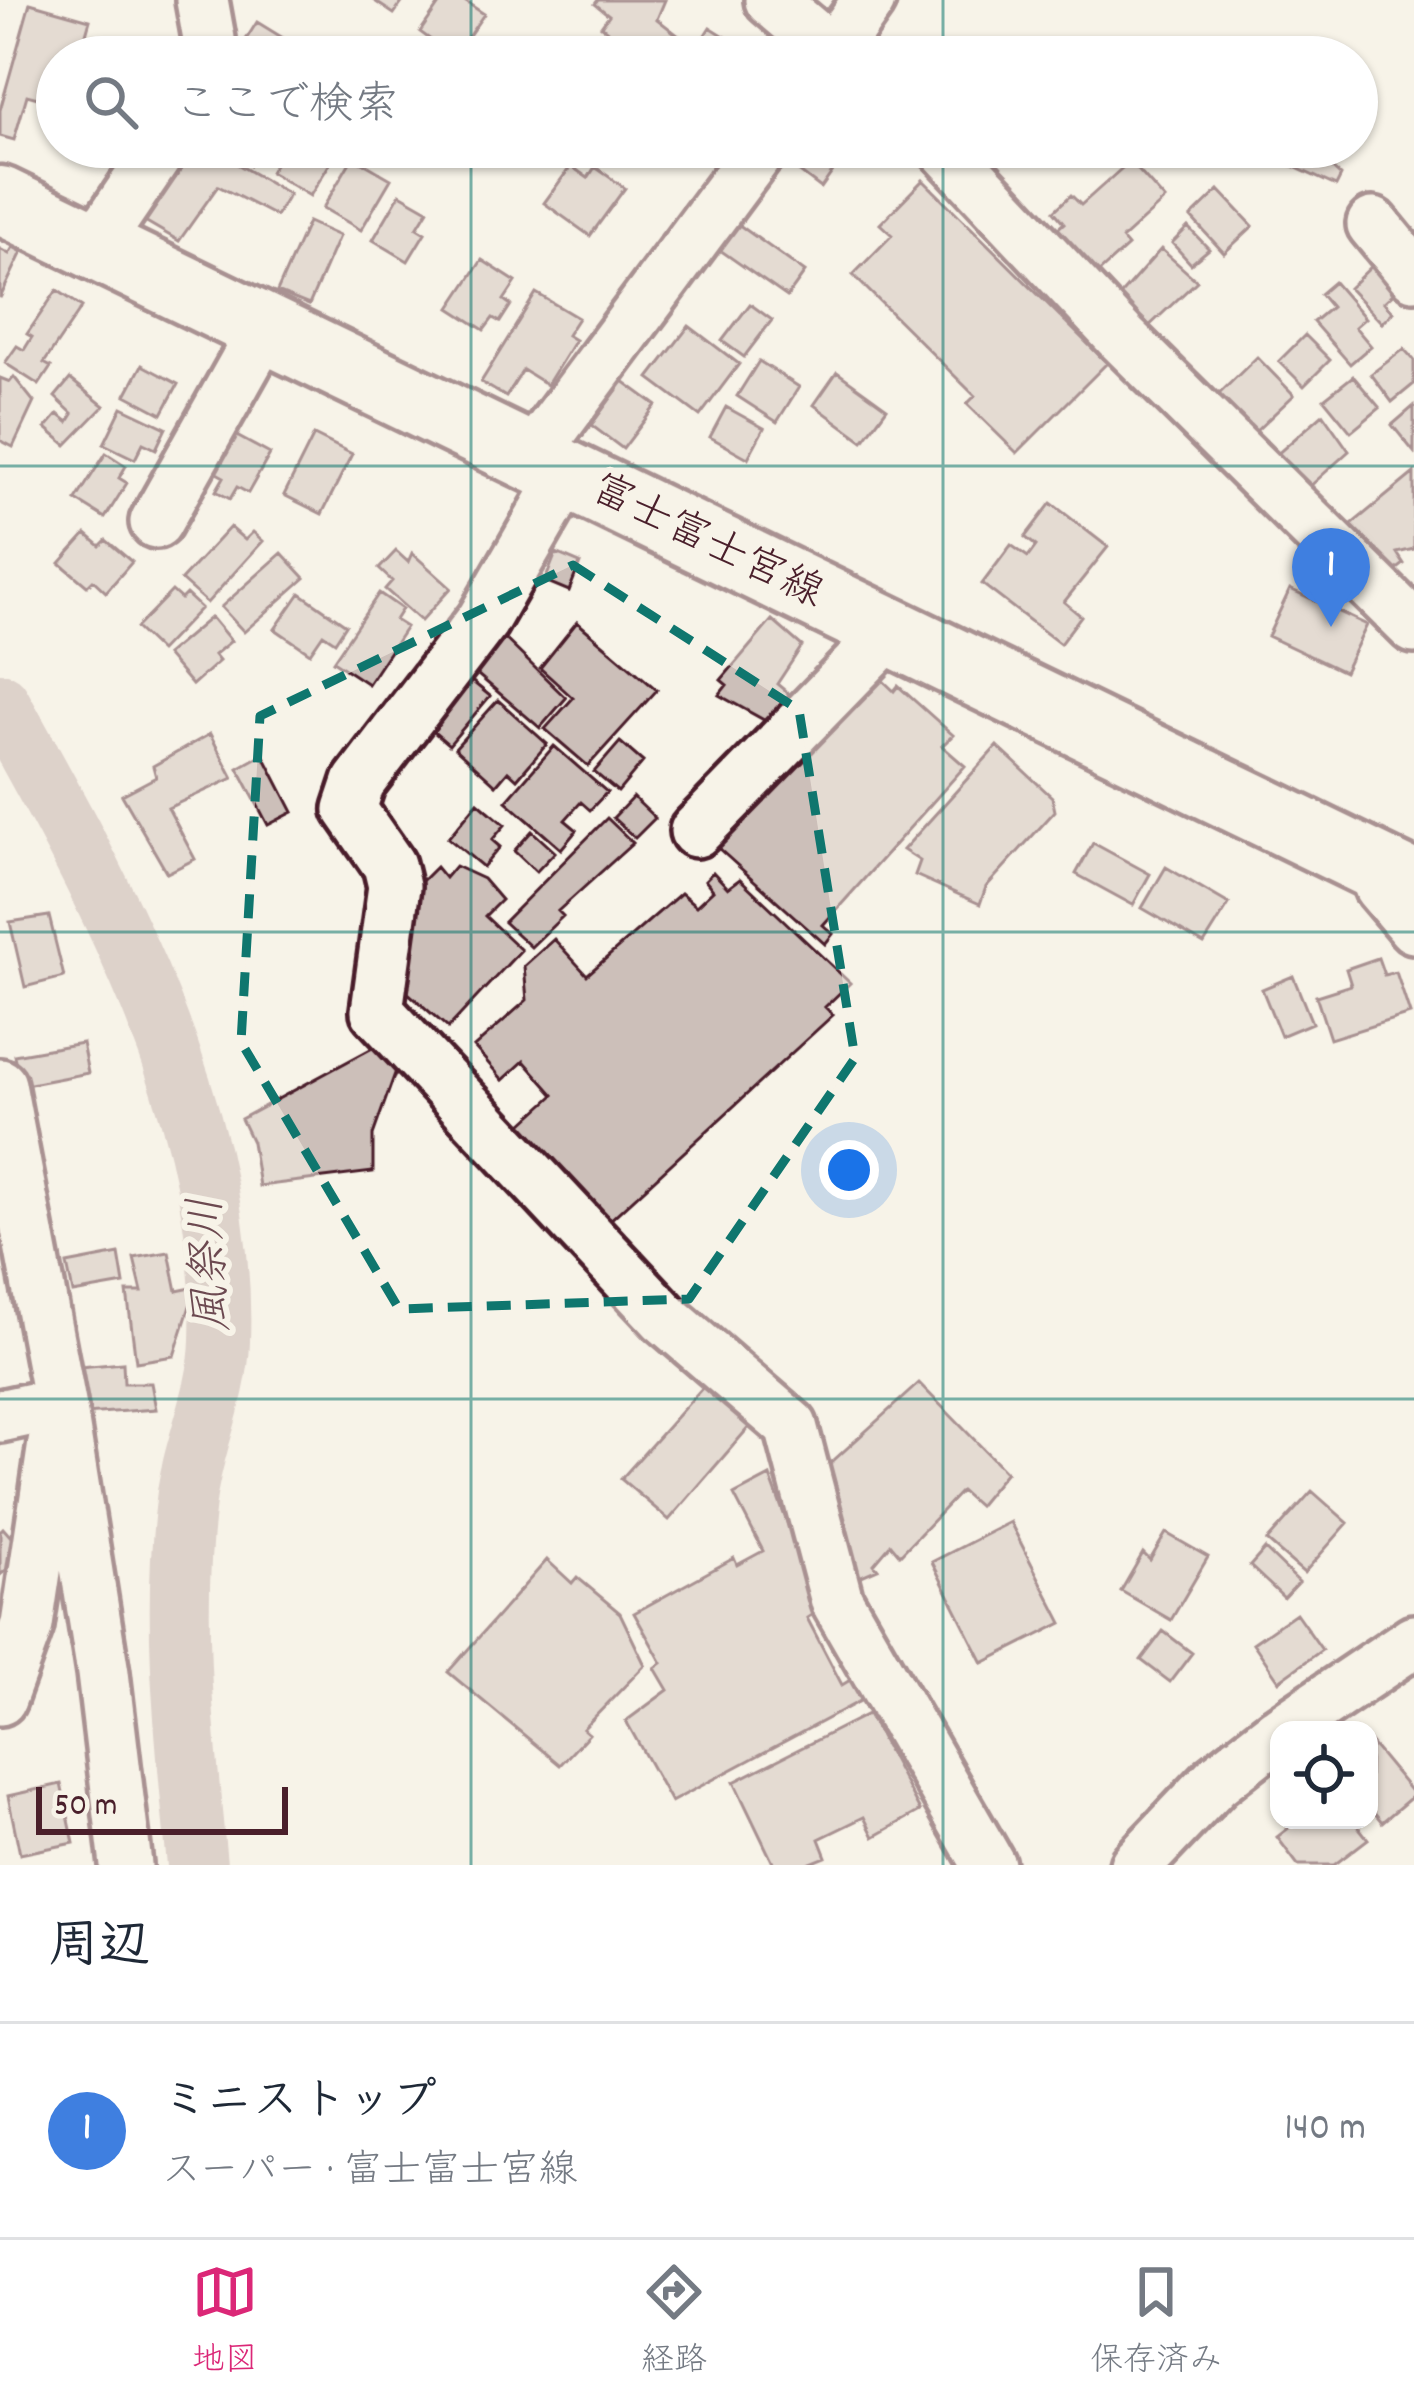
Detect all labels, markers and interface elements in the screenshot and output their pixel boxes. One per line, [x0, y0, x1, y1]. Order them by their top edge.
search box [36, 36, 1378, 168]
icon: search [78, 69, 144, 135]
text: ここで検索 [174, 76, 399, 140]
street label: 富士富士宮線 [580, 462, 832, 626]
pin: 1 [1292, 528, 1370, 627]
your location [819, 1140, 879, 1200]
water label: 風祭川 [178, 1195, 248, 1333]
map controls [1270, 1721, 1378, 1829]
button: locate [1270, 1721, 1378, 1829]
scale bar [36, 1781, 288, 1834]
text: 50 m [54, 1784, 118, 1831]
text: 周辺 [48, 1914, 150, 1986]
text: ミニストップ [162, 2072, 437, 2136]
text: 1 [83, 2103, 91, 2158]
text: 140 m [1284, 2103, 1366, 2158]
text: スーパー · 富士富士宮線 [162, 2146, 577, 2201]
tab: 地図 [192, 2259, 258, 2386]
tab: 経路 [641, 2259, 707, 2386]
tab: 保存済み [1090, 2259, 1222, 2386]

